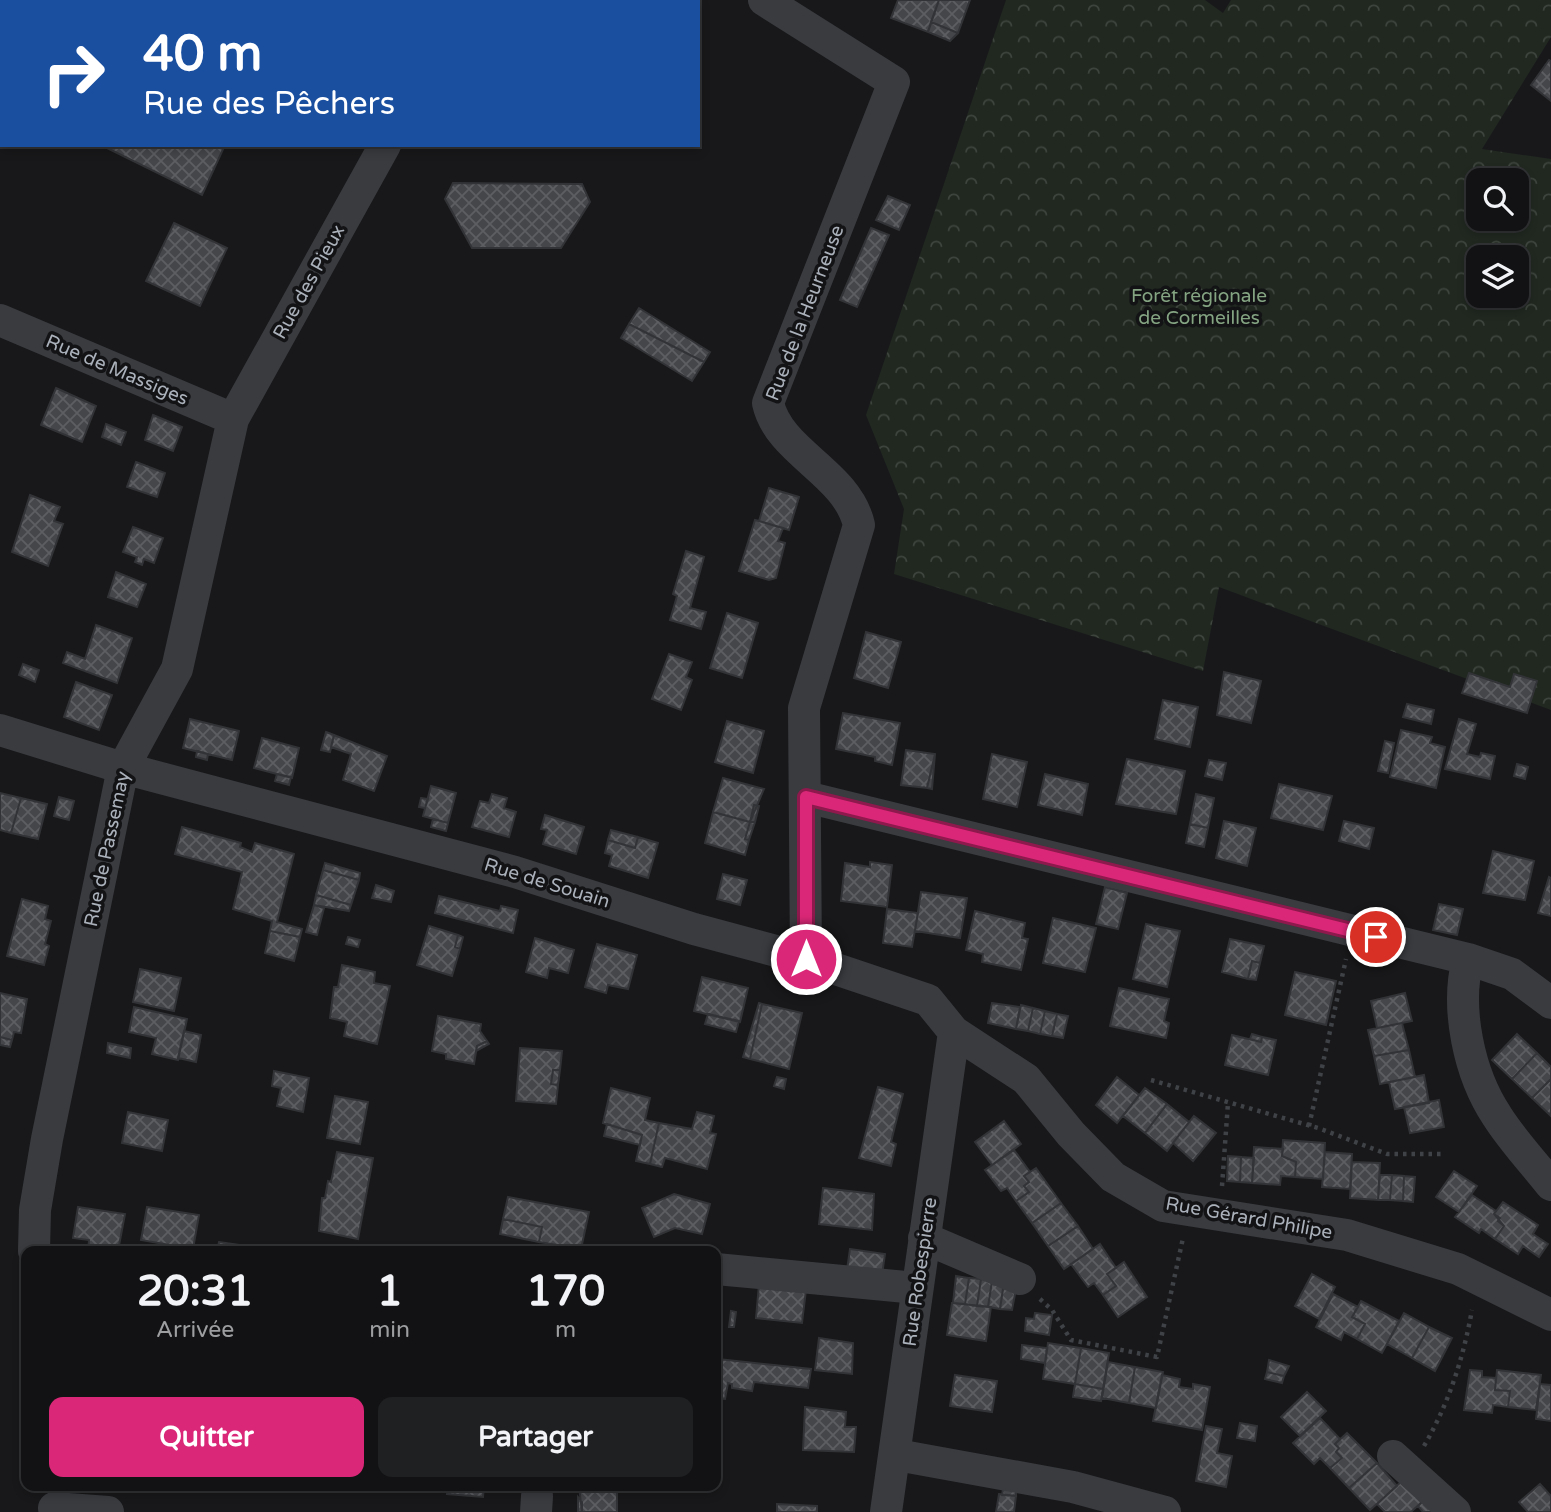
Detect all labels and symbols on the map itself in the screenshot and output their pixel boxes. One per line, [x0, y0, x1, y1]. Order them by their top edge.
street label: Rue des Pieux [269, 221, 349, 343]
street label: Rue de la Heurneuse [761, 222, 849, 404]
park label: Forêt régionale de Cormeilles [1131, 285, 1267, 329]
street label: Rue de Massiges [43, 330, 191, 410]
street label: Rue de Passemay [80, 769, 134, 929]
street label: Rue de Souain [481, 853, 613, 913]
pin [1346, 907, 1406, 967]
position arrow [769, 922, 843, 996]
street label: Rue Gérard Philipe [1164, 1192, 1334, 1244]
street label: Rue Robespierre [899, 1196, 941, 1348]

